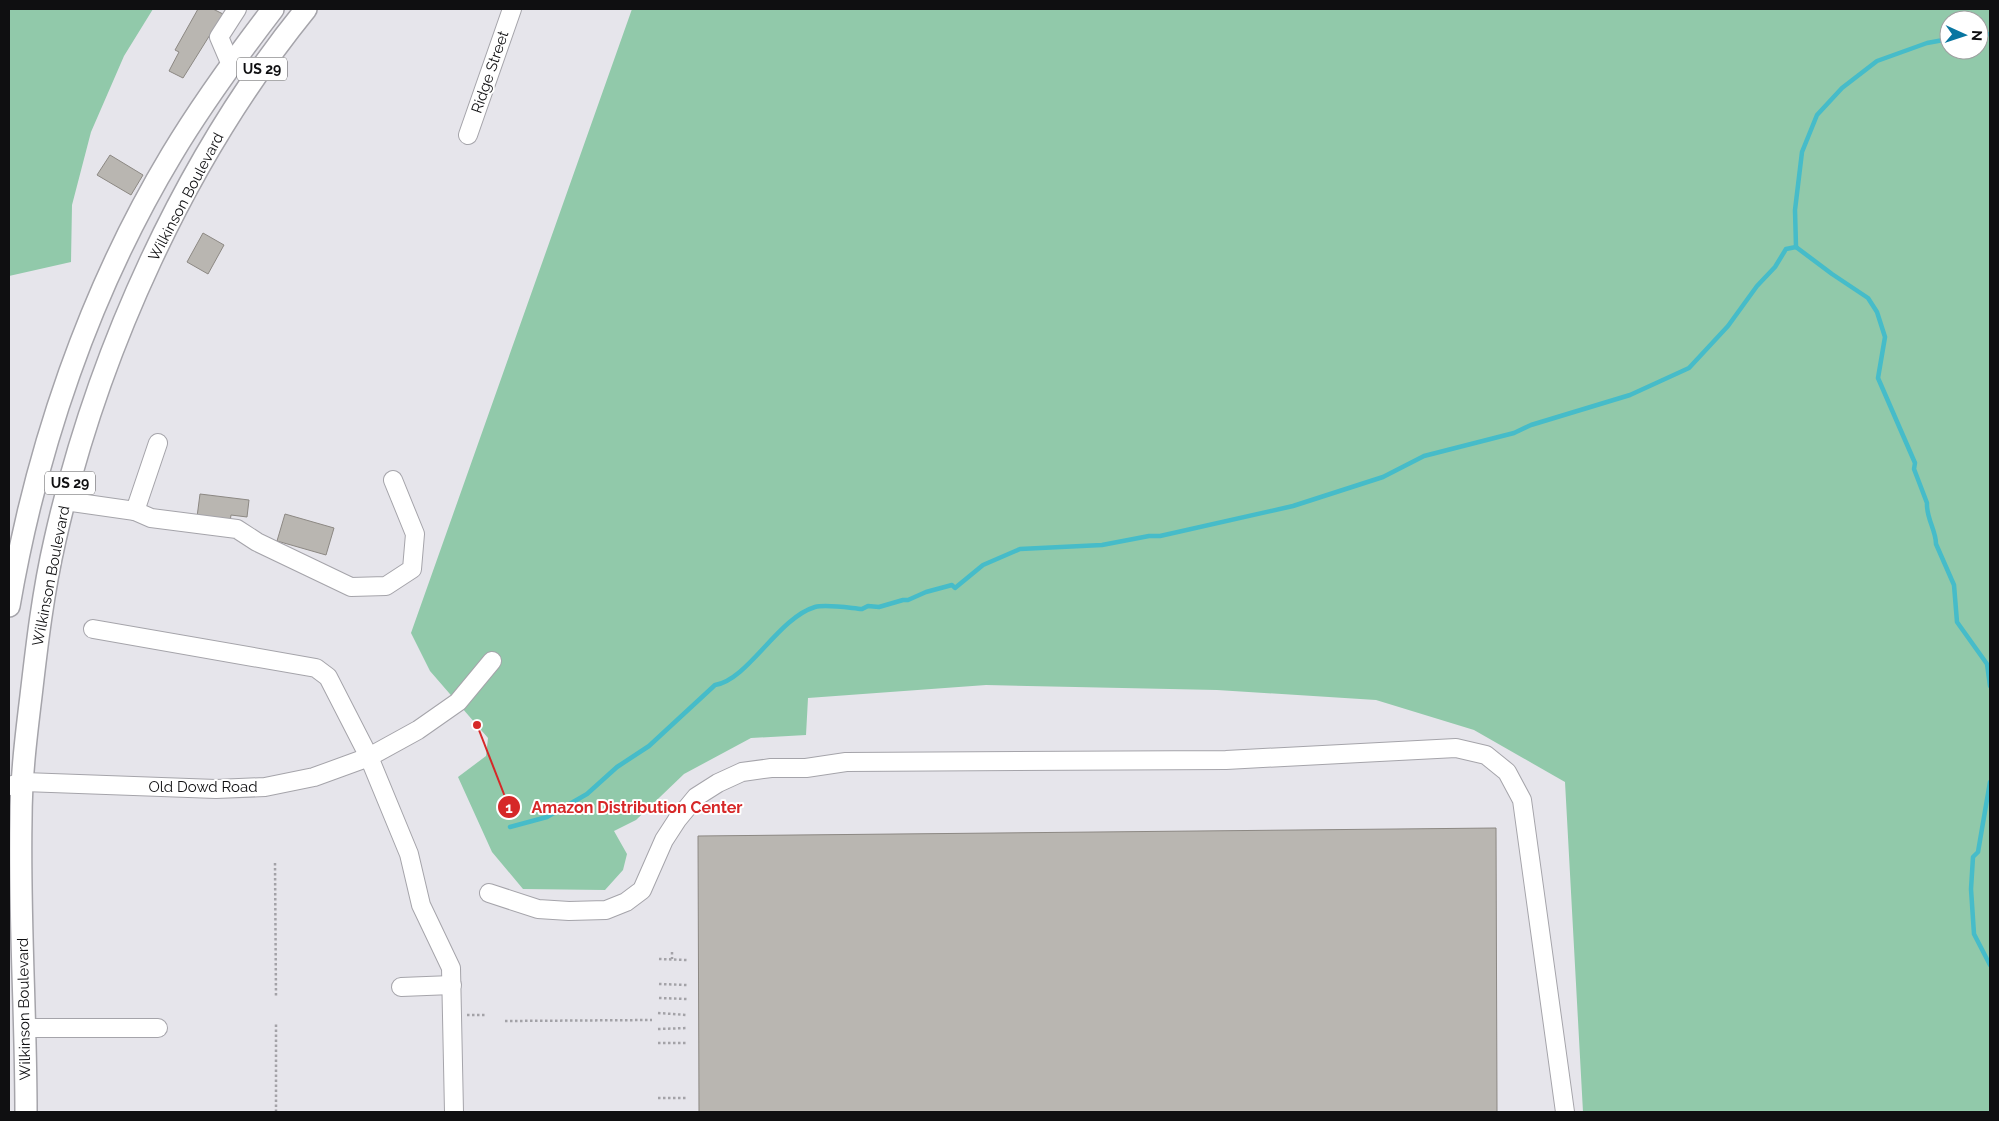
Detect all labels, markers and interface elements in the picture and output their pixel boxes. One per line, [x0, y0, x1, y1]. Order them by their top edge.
north arrow [1939, 10, 1989, 60]
street label: Ridge Street [468, 29, 512, 115]
text: N [1969, 30, 1985, 41]
road number: US 29 [237, 58, 287, 80]
street label: Wilkinson Boulevard [145, 130, 227, 264]
road number: US 29 [45, 472, 95, 494]
street label: Wilkinson Boulevard [29, 504, 73, 648]
street label: Old Dowd Road [149, 778, 257, 796]
callout: Amazon Distribution Center [497, 792, 753, 823]
text: Amazon Distribution Center [532, 798, 742, 817]
text: 1 [505, 799, 513, 817]
street label: Wilkinson Boulevard [14, 938, 34, 1080]

